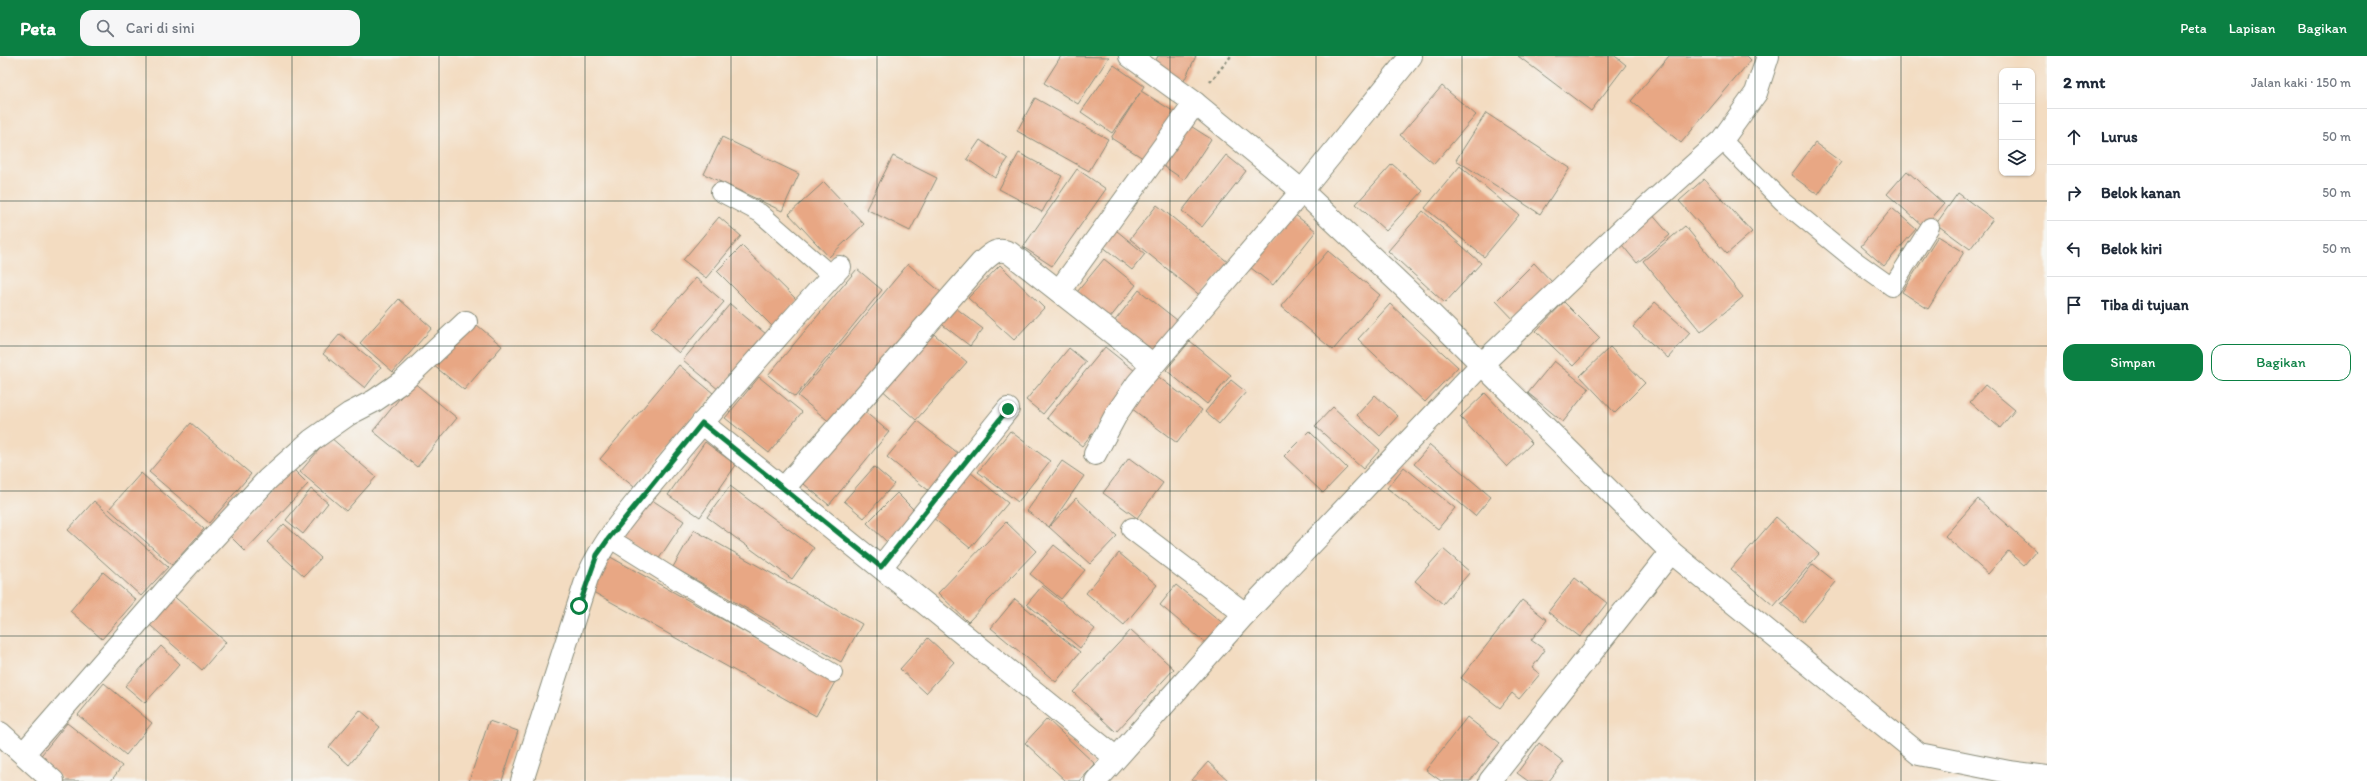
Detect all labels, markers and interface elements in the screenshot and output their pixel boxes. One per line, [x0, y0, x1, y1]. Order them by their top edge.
search box [80, 10, 360, 46]
text: Peta [20, 17, 56, 40]
icon: search [94, 17, 116, 39]
text: Cari di sini [126, 19, 195, 37]
text: Peta [2180, 20, 2207, 37]
text: Lapisan [2229, 20, 2276, 37]
text: Bagikan [2298, 20, 2347, 37]
map controls [1999, 68, 2035, 176]
button: + [1999, 68, 2035, 104]
text: 2 mnt [2063, 72, 2106, 92]
text: Jalan kaki · 150 m [2251, 75, 2351, 90]
button: − [1999, 104, 2035, 140]
icon: ahead [2063, 126, 2085, 148]
text: Lurus [2101, 128, 2138, 146]
text: 50 m [2322, 129, 2351, 144]
button: layers [1999, 140, 2035, 176]
icon: right [2063, 182, 2085, 204]
text: Belok kanan [2101, 184, 2181, 202]
text: 50 m [2322, 185, 2351, 200]
icon: left [2063, 238, 2085, 260]
text: Belok kiri [2101, 240, 2162, 258]
text: 50 m [2322, 241, 2351, 256]
icon: arrive [2063, 294, 2085, 316]
text: Tiba di tujuan [2101, 296, 2189, 314]
button: Simpan [2063, 344, 2203, 381]
button: Bagikan [2211, 344, 2351, 381]
route end [999, 400, 1017, 418]
route start [570, 597, 588, 615]

